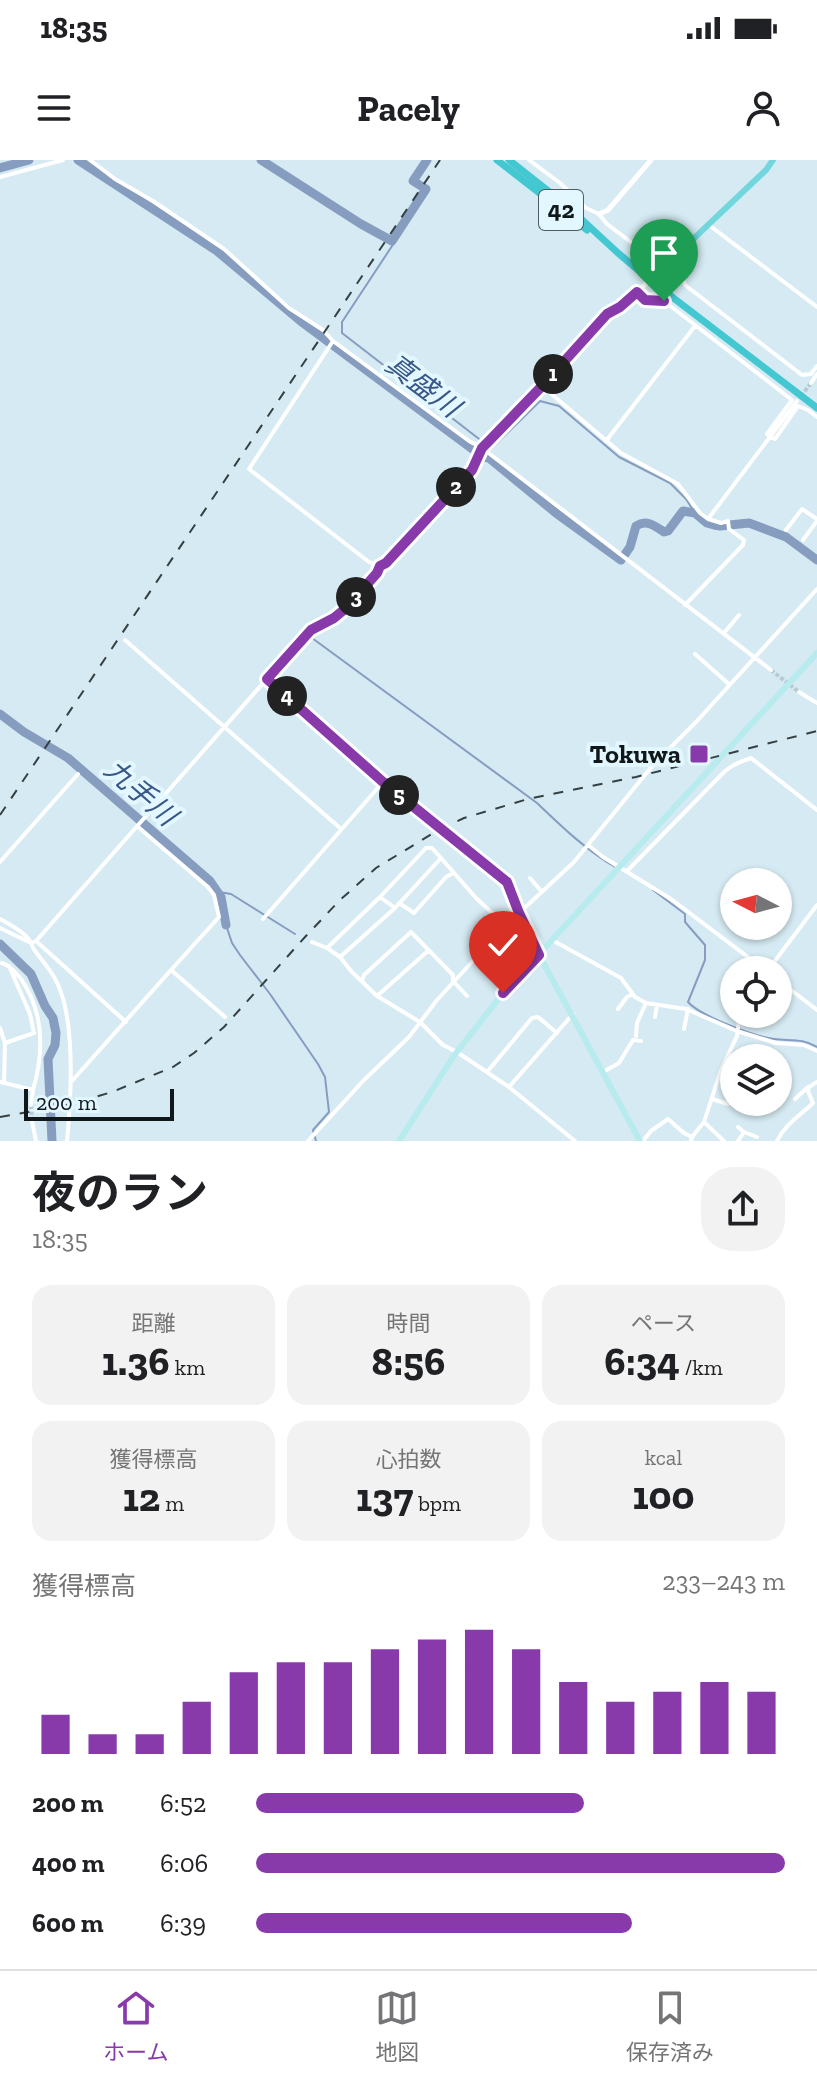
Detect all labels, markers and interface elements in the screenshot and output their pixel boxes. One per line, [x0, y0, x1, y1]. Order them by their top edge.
text: 18:35 [40, 10, 107, 46]
icon: menu [32, 86, 76, 130]
icon: person [741, 86, 785, 130]
text: Pacely [357, 87, 460, 130]
road number: 42 [539, 190, 583, 230]
pin [630, 219, 698, 301]
icon: arrive [642, 231, 686, 275]
water label: 真盛川 [379, 347, 469, 426]
pin: 1 [533, 354, 573, 394]
text: 1 [549, 360, 557, 387]
pin: 2 [436, 467, 476, 507]
text: 2 [450, 473, 462, 500]
pin: 3 [336, 577, 376, 617]
text: 3 [350, 583, 362, 610]
pin: 4 [267, 676, 307, 716]
text: 4 [281, 682, 293, 709]
place label: Tokuwa [590, 738, 681, 770]
marker: Tokuwa [688, 743, 710, 765]
water label: 九手川 [98, 752, 185, 834]
pin: 5 [379, 775, 419, 815]
text: 5 [393, 781, 405, 808]
north arrow [720, 868, 792, 940]
map controls [720, 868, 792, 1116]
pin [469, 911, 537, 993]
icon: check [481, 923, 525, 967]
button: locate [720, 956, 792, 1028]
button: layers [720, 1044, 792, 1116]
scale bar [24, 1085, 174, 1121]
text: 200 m [36, 1089, 97, 1116]
text: 夜のラン [32, 1166, 208, 1219]
button: share [701, 1167, 785, 1251]
text: 18:35 [32, 1223, 88, 1255]
text: 距離 [131, 1310, 176, 1337]
text: 時間 [386, 1310, 431, 1337]
text: ペース [631, 1310, 696, 1337]
text: 1.36 [102, 1337, 170, 1385]
text: 8:56 [372, 1337, 445, 1385]
text: 6:34 [604, 1337, 680, 1385]
text: km [170, 1354, 205, 1381]
text: /km [680, 1354, 723, 1381]
text: kcal [645, 1444, 682, 1471]
text: 獲得標高 [109, 1446, 198, 1473]
text: 心拍数 [375, 1446, 442, 1473]
text: 100 [632, 1471, 695, 1519]
text: 12 [123, 1473, 160, 1521]
text: 137 [356, 1473, 413, 1521]
text: m [160, 1490, 184, 1517]
text: bpm [413, 1490, 461, 1517]
text: 233–243 m [662, 1565, 785, 1597]
text: 獲得標高 [32, 1570, 136, 1602]
text: 200 m [32, 1787, 104, 1819]
text: 6:52 [160, 1787, 206, 1819]
text: 400 m [32, 1847, 104, 1879]
text: 6:06 [160, 1847, 208, 1879]
text: 600 m [32, 1907, 104, 1939]
text: 6:39 [160, 1907, 206, 1939]
tab: ホーム [103, 1986, 169, 2066]
tab: 地図 [375, 1986, 419, 2066]
tab: 保存済み [626, 1986, 714, 2066]

